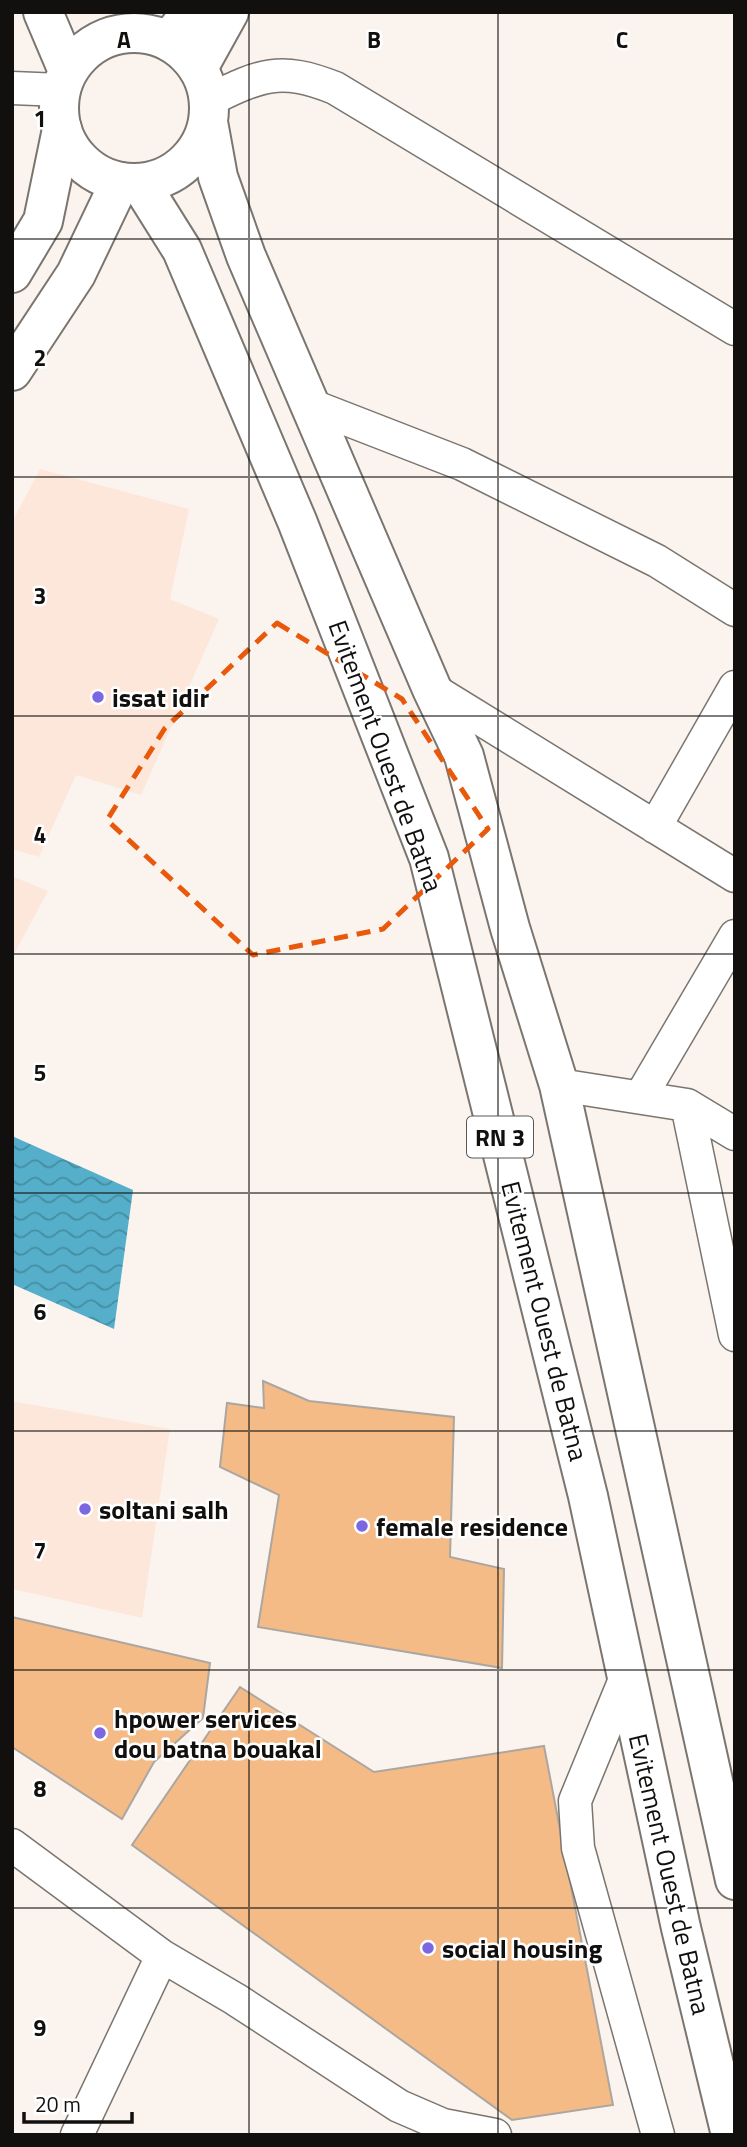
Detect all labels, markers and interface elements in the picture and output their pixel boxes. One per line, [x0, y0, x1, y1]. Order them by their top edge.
text: A [117, 22, 131, 57]
text: B [367, 22, 381, 57]
text: C [616, 22, 628, 57]
text: 1 [34, 101, 46, 136]
text: 2 [34, 340, 46, 375]
text: 3 [34, 578, 46, 613]
street label: Evitement Ouest de Batna [319, 615, 453, 897]
place label: issat idir [112, 678, 209, 717]
marker: issat idir [90, 689, 106, 705]
text: 4 [34, 817, 46, 852]
text: 5 [34, 1055, 46, 1090]
road number: RN 3 [467, 1116, 533, 1157]
street label: Evitement Ouest de Batna [491, 1177, 599, 1465]
text: 6 [34, 1294, 47, 1329]
place label: soltani salh [99, 1490, 229, 1529]
marker: soltani salh [77, 1501, 93, 1517]
place label: female residence [376, 1507, 568, 1546]
marker: female residence [354, 1518, 370, 1534]
text: 7 [34, 1533, 46, 1568]
place label: hpower services dou batna bouakal [114, 1699, 322, 1768]
marker: hpower services dou batna bouakal [92, 1725, 108, 1741]
street label: Evitement Ouest de Batna [619, 1730, 721, 2018]
text: 8 [34, 1771, 47, 1806]
place label: social housing [442, 1929, 602, 1968]
marker: social housing [420, 1940, 436, 1956]
text: 9 [34, 2010, 47, 2045]
scale bar [24, 2080, 133, 2124]
text: 20 m [35, 2088, 81, 2120]

